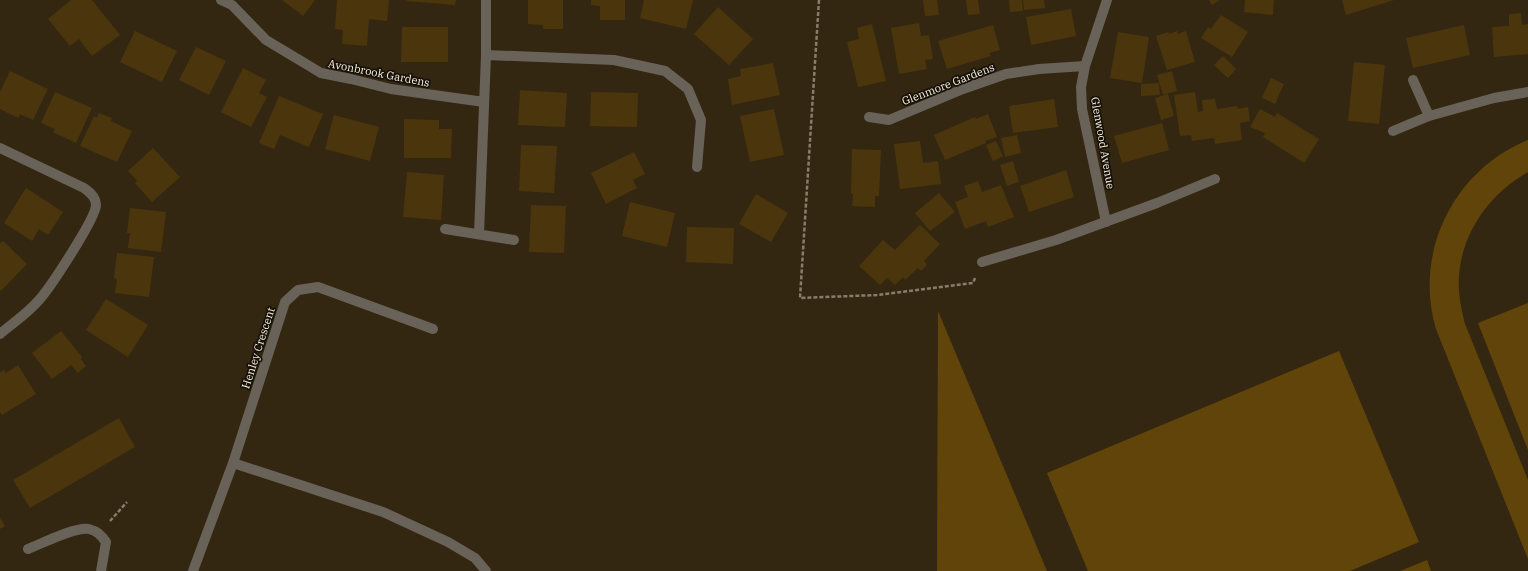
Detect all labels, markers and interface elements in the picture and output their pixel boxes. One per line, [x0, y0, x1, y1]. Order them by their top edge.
street label: Avonbrook Gardens [327, 56, 431, 90]
street label: Glenmore Gardens [900, 60, 996, 108]
street label: Glenwood Avenue [1088, 96, 1118, 190]
street label: Henley Crescent [238, 305, 278, 390]

